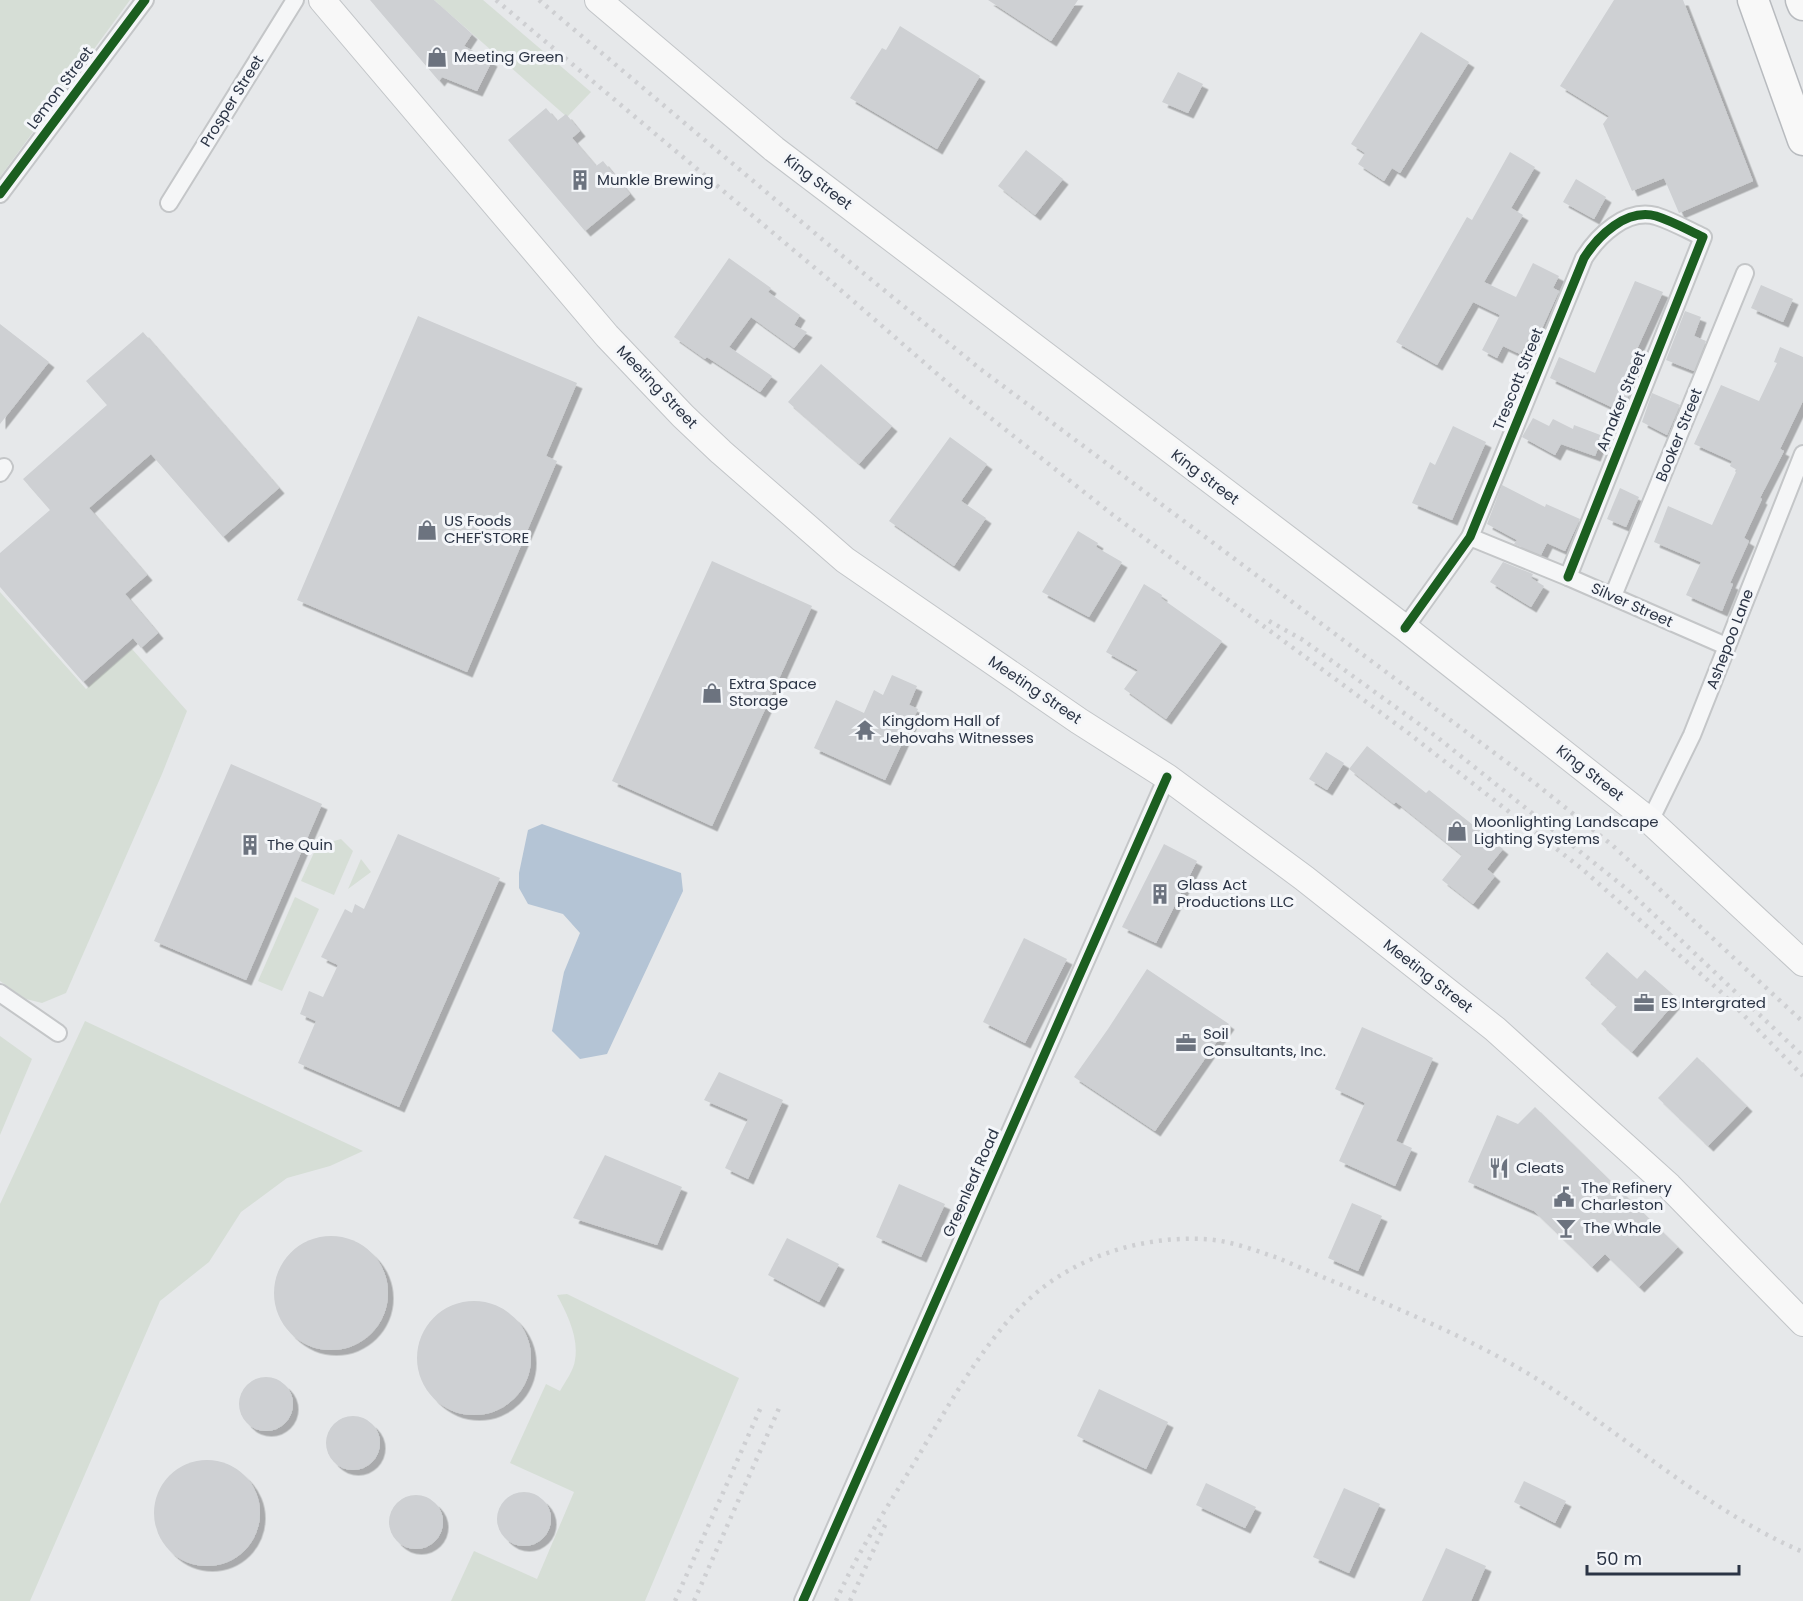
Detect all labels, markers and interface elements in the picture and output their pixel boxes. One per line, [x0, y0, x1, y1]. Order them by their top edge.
street label: Lemon Street [22, 42, 98, 133]
shop icon: Meeting Green [425, 45, 449, 69]
place label: Meeting Green [454, 46, 564, 67]
street label: Prosper Street [195, 51, 268, 151]
street label: King Street [780, 149, 857, 214]
building icon: Munkle Brewing [568, 168, 592, 192]
place label: Munkle Brewing [597, 169, 714, 190]
street label: Trescott Street [1487, 325, 1548, 433]
street label: Meeting Street [612, 340, 703, 433]
street label: Amaker Street [1591, 348, 1650, 454]
street label: Booker Street [1650, 385, 1707, 485]
street label: King Street [1167, 444, 1244, 509]
place label: US Foods CHEF'STORE [444, 510, 529, 548]
shop icon: US Foods CHEF'STORE [415, 518, 439, 542]
street label: Silver Street [1588, 577, 1676, 632]
street label: Ashepoo Lane [1701, 586, 1758, 692]
street label: Meeting Street [984, 651, 1086, 729]
place label: Extra Space Storage [729, 673, 817, 711]
shop icon: Extra Space Storage [700, 681, 724, 705]
place label: Kingdom Hall of Jehovahs Witnesses [882, 710, 1034, 748]
temple icon: Kingdom Hall of Jehovahs Witnesses [853, 718, 877, 742]
street label: King Street [1552, 740, 1628, 806]
place label: Moonlighting Landscape Lighting Systems [1474, 811, 1659, 849]
shop icon: Moonlighting Landscape Lighting Systems [1445, 819, 1469, 843]
building icon: The Quin [238, 833, 262, 857]
place label: The Quin [267, 834, 333, 855]
place label: Glass Act Productions LLC [1177, 874, 1294, 912]
building icon: Glass Act Productions LLC [1148, 882, 1172, 906]
street label: Meeting Street [1379, 934, 1477, 1017]
office icon: ES Intergrated [1632, 991, 1656, 1015]
place label: ES Intergrated [1661, 992, 1766, 1013]
place label: Soil Consultants, Inc. [1203, 1023, 1326, 1061]
office icon: Soil Consultants, Inc. [1174, 1031, 1198, 1055]
street label: Greenleaf Road [937, 1125, 1004, 1240]
restaurant icon: Cleats [1487, 1156, 1511, 1180]
place label: Cleats [1516, 1157, 1564, 1178]
place label: The Refinery Charleston [1581, 1177, 1673, 1215]
public building icon: The Refinery Charleston [1552, 1185, 1576, 1209]
bar icon: The Whale [1554, 1216, 1578, 1240]
place label: The Whale [1583, 1217, 1661, 1238]
scale bar [1587, 1538, 1738, 1576]
text: 50 m [1596, 1546, 1642, 1571]

